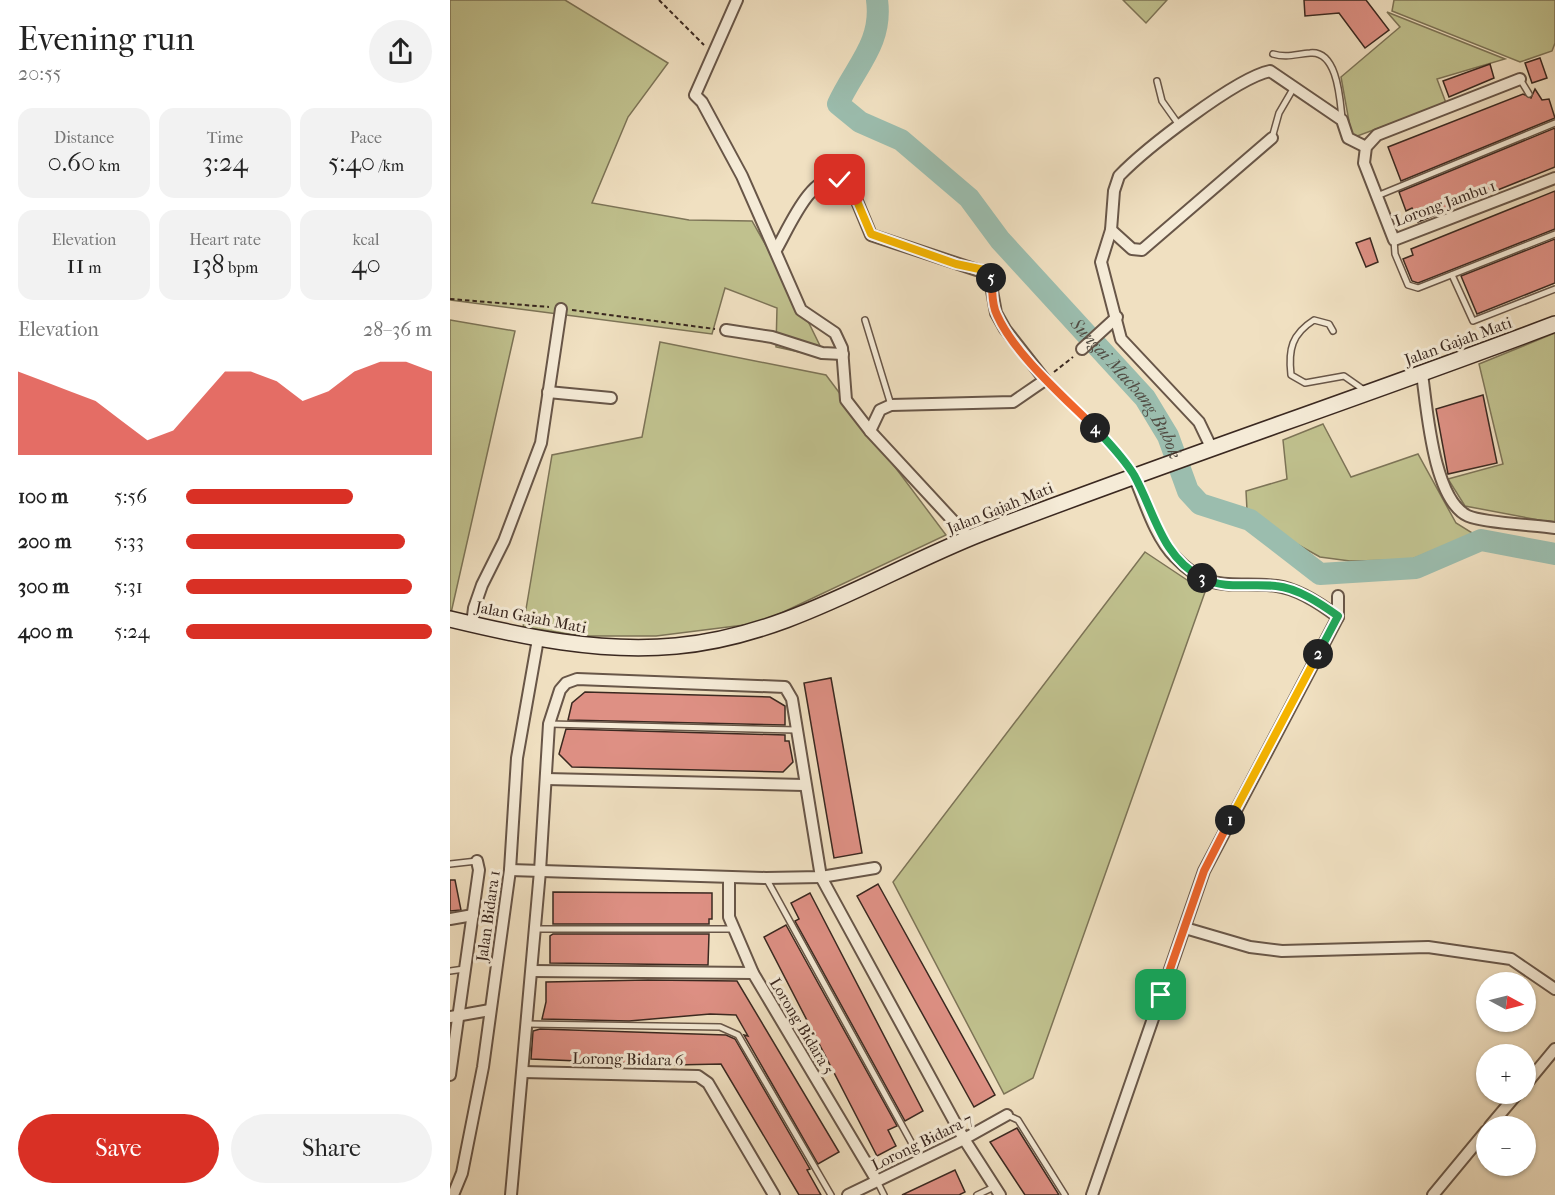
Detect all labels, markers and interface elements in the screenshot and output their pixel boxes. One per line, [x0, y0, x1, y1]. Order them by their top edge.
text: Evening run [18, 20, 195, 59]
button: share [369, 20, 432, 83]
text: 20:55 [18, 62, 61, 85]
text: Distance [54, 128, 114, 147]
text: Time [207, 128, 243, 147]
text: Pace [350, 128, 382, 147]
text: 0.60 [48, 147, 95, 178]
text: 3:24 [202, 147, 248, 178]
text: 5:40 [328, 147, 375, 178]
pin [814, 154, 865, 205]
text: km [95, 156, 120, 175]
text: /km [375, 156, 404, 175]
icon: check [823, 163, 856, 196]
street label: Lorong Jambu 1 [1392, 176, 1498, 230]
text: Elevation [52, 230, 116, 249]
text: Heart rate [189, 230, 261, 249]
text: kcal [353, 230, 379, 249]
text: 11 [66, 249, 85, 280]
text: 138 [192, 249, 225, 280]
text: 40 [351, 249, 381, 280]
text: m [85, 258, 102, 277]
text: bpm [225, 258, 258, 277]
pin: 5 [976, 263, 1006, 293]
text: 5 [988, 268, 994, 287]
water label: Sungai Machang Bubok [1065, 313, 1186, 462]
street label: Jalan Gajah Mati [1400, 313, 1514, 370]
text: Elevation [18, 318, 99, 341]
text: 28–36 m [363, 318, 432, 341]
pin: 4 [1080, 413, 1110, 443]
text: 4 [1090, 418, 1100, 437]
street label: Jalan Gajah Mati [942, 478, 1056, 539]
text: 100 m [18, 485, 68, 508]
text: 5:56 [114, 485, 147, 508]
text: 200 m [18, 530, 71, 553]
text: 5:33 [114, 530, 144, 553]
pin: 3 [1187, 563, 1217, 593]
text: 3 [1199, 568, 1205, 587]
text: 300 m [18, 575, 69, 598]
text: 5:31 [114, 575, 143, 598]
street label: Jalan Gajah Mati [472, 597, 588, 637]
text: 400 m [18, 620, 73, 643]
text: 5:24 [114, 620, 150, 643]
pin: 2 [1303, 639, 1333, 669]
text: 2 [1314, 644, 1322, 663]
pin: 1 [1215, 805, 1245, 835]
text: 1 [1227, 810, 1233, 829]
street label: Jalan Bidara 1 [472, 869, 504, 965]
pin [1135, 969, 1186, 1020]
north arrow [1476, 972, 1536, 1032]
map controls [1476, 972, 1536, 1176]
street label: Lorong Bidara 5 [766, 974, 838, 1078]
icon: arrive [1144, 978, 1177, 1011]
button: + [1476, 1044, 1536, 1104]
street label: Lorong Bidara 6 [572, 1049, 684, 1069]
street label: Lorong Bidara 7 [868, 1109, 976, 1175]
button: Save [18, 1114, 219, 1183]
button: Share [231, 1114, 432, 1183]
button: − [1476, 1116, 1536, 1176]

